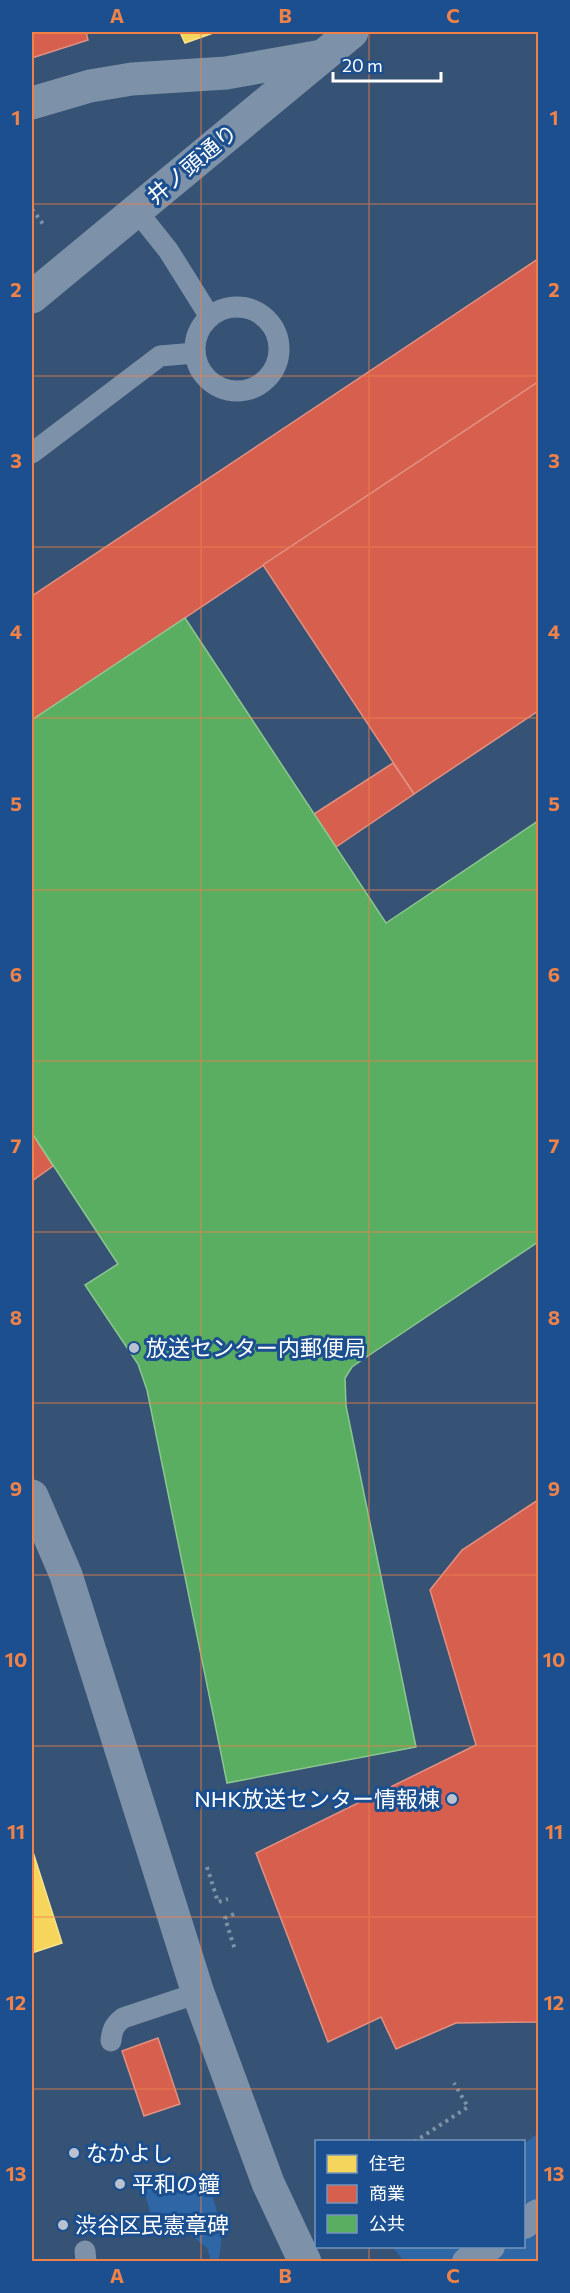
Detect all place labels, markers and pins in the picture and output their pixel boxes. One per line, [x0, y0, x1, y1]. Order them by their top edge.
place label: 放送センター内郵便局 [146, 1334, 366, 1361]
marker: 放送センター内郵便局 [127, 1341, 141, 1355]
place label: NHK放送センター情報棟 [194, 1785, 440, 1812]
marker: NHK放送センター情報棟 [445, 1792, 459, 1806]
place label: なかよし [86, 2139, 173, 2166]
marker: なかよし [67, 2146, 81, 2160]
place label: 平和の鐘 [132, 2170, 220, 2197]
marker: 平和の鐘 [113, 2177, 127, 2191]
place label: 渋谷区民憲章碑 [75, 2211, 229, 2238]
marker: 渋谷区民憲章碑 [56, 2218, 70, 2232]

